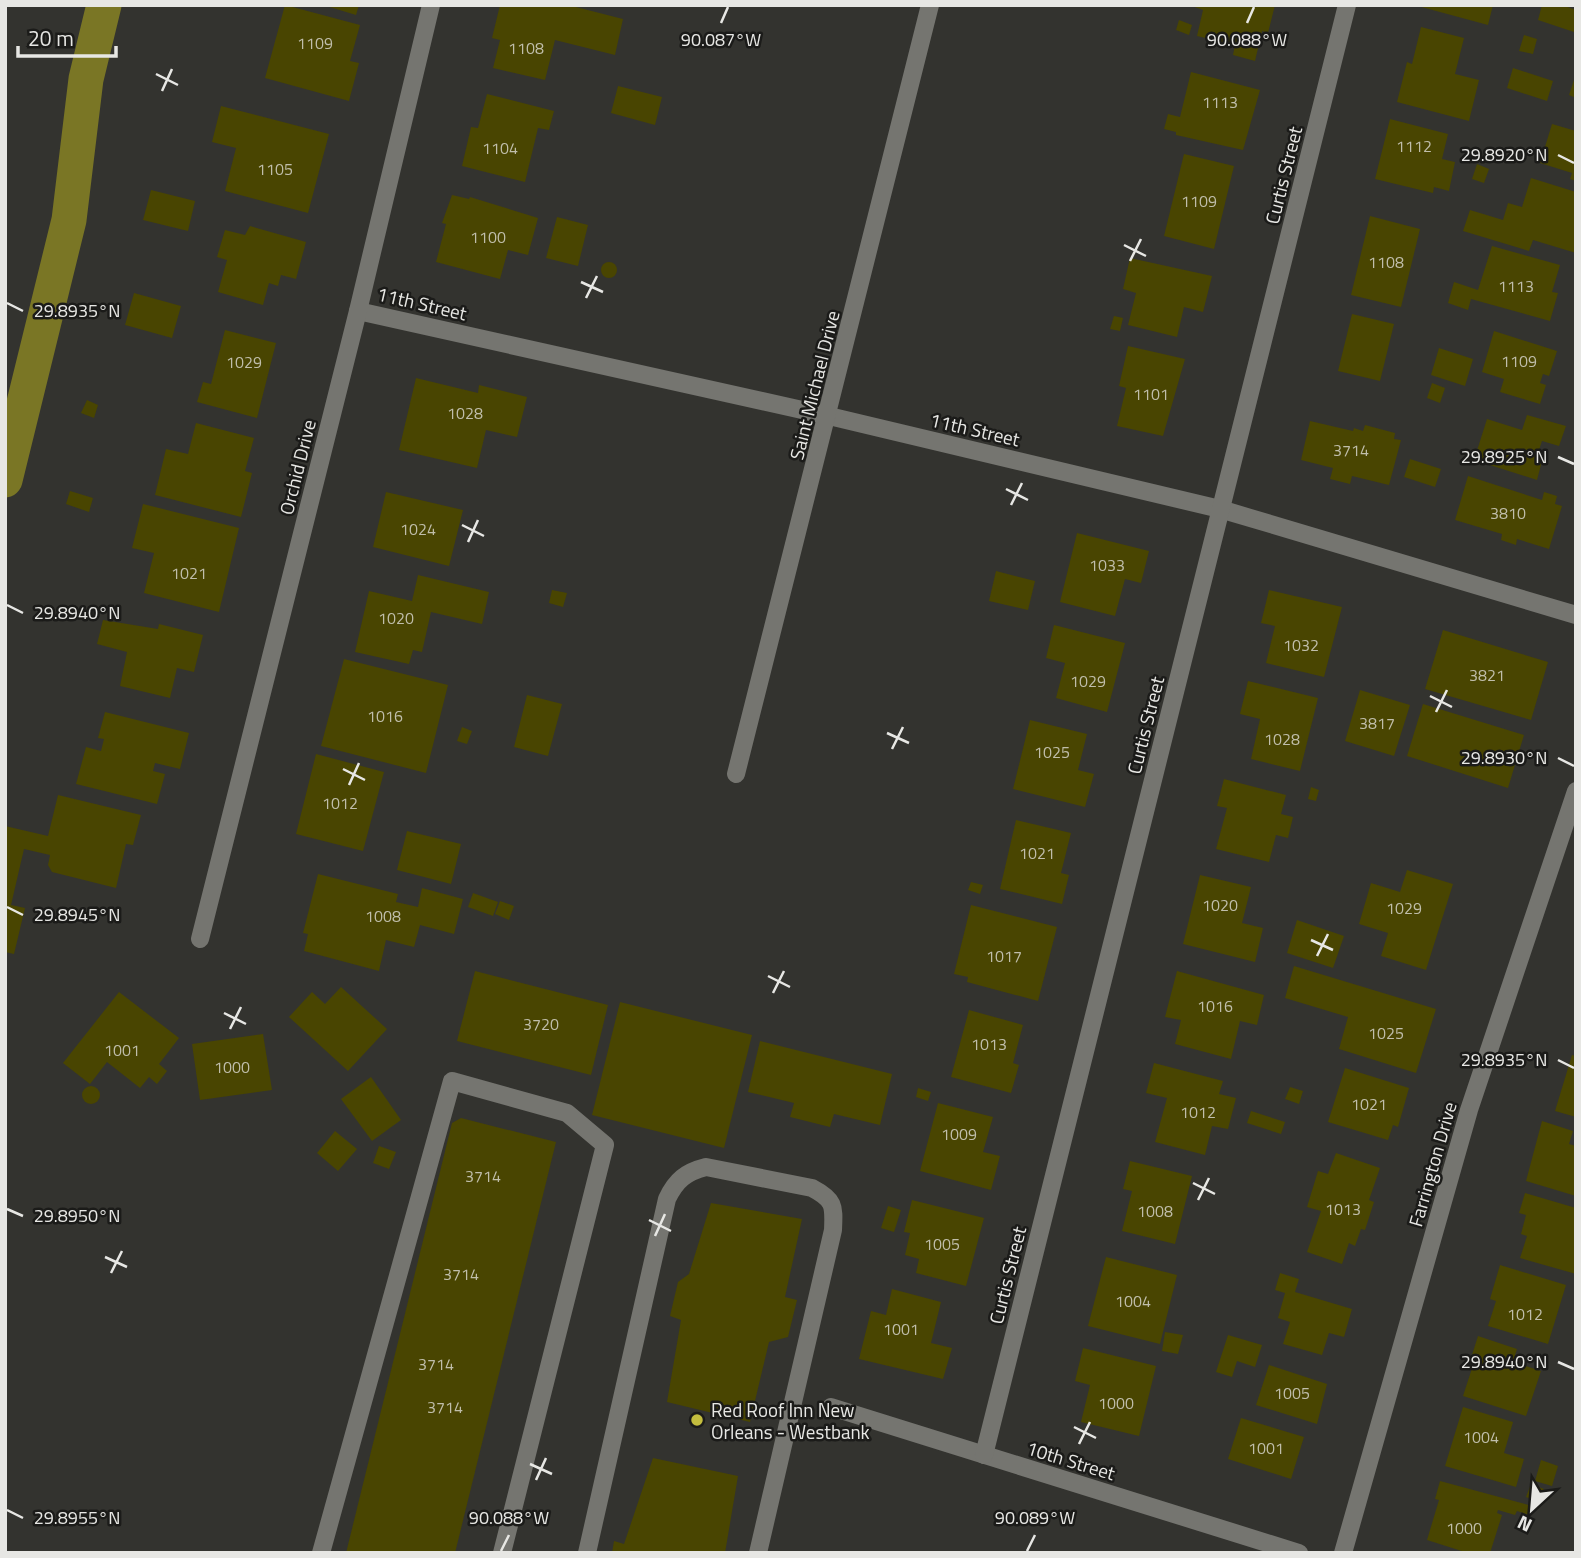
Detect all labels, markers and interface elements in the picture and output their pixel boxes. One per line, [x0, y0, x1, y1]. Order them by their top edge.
scale bar [18, 14, 116, 58]
text: 20 m [28, 22, 74, 54]
text: 90.087°W [681, 26, 761, 53]
text: 90.088°W [1207, 26, 1287, 53]
house number: 1109 [297, 31, 333, 55]
house number: 1108 [508, 36, 544, 60]
house number: 1113 [1202, 90, 1238, 114]
street label: Curtis Street [1257, 123, 1309, 227]
house number: 1112 [1396, 134, 1432, 158]
house number: 1104 [482, 136, 518, 160]
text: 29.8920°N [1461, 141, 1547, 168]
house number: 1105 [257, 157, 293, 181]
house number: 1109 [1181, 189, 1217, 213]
house number: 1100 [470, 225, 506, 249]
house number: 1108 [1368, 250, 1404, 274]
house number: 1113 [1498, 274, 1534, 298]
street label: 11th Street [374, 279, 470, 327]
text: 29.8935°N [34, 297, 120, 324]
street label: Saint Michael Drive [781, 307, 847, 463]
house number: 1109 [1501, 349, 1537, 373]
house number: 1029 [226, 350, 262, 374]
house number: 1101 [1133, 382, 1169, 406]
house number: 1028 [447, 401, 483, 425]
street label: 11th Street [927, 405, 1023, 453]
street label: Orchid Drive [271, 416, 323, 518]
house number: 3714 [1333, 438, 1369, 462]
text: 29.8925°N [1461, 443, 1547, 470]
house number: 3810 [1490, 501, 1526, 525]
house number: 1024 [400, 517, 436, 541]
house number: 1033 [1089, 553, 1125, 577]
house number: 1021 [171, 561, 207, 585]
text: 29.8940°N [34, 599, 120, 626]
house number: 1020 [378, 606, 414, 630]
house number: 1032 [1283, 633, 1319, 657]
house number: 3821 [1469, 663, 1505, 687]
house number: 1029 [1070, 669, 1106, 693]
street label: Curtis Street [1119, 673, 1171, 777]
house number: 1016 [367, 704, 403, 728]
house number: 3817 [1359, 711, 1395, 735]
house number: 1028 [1264, 727, 1300, 751]
house number: 1025 [1034, 740, 1070, 764]
text: 29.8930°N [1461, 744, 1547, 771]
house number: 1012 [322, 791, 358, 815]
house number: 1021 [1019, 841, 1055, 865]
house number: 1020 [1202, 893, 1238, 917]
house number: 1029 [1386, 896, 1422, 920]
text: 29.8945°N [34, 901, 120, 928]
house number: 1008 [365, 904, 401, 928]
house number: 1017 [986, 944, 1022, 968]
house number: 1016 [1197, 994, 1233, 1018]
house number: 3720 [523, 1012, 559, 1036]
house number: 1025 [1368, 1021, 1404, 1045]
house number: 1013 [971, 1032, 1007, 1056]
house number: 1001 [104, 1038, 140, 1062]
text: 29.8935°N [1461, 1046, 1547, 1073]
house number: 1000 [214, 1055, 250, 1079]
house number: 1021 [1351, 1092, 1387, 1116]
street label: Farrington Drive [1400, 1098, 1464, 1230]
house number: 1012 [1180, 1100, 1216, 1124]
house number: 1009 [941, 1122, 977, 1146]
house number: 3714 [465, 1164, 501, 1188]
house number: 1013 [1325, 1197, 1361, 1221]
house number: 1008 [1137, 1199, 1173, 1223]
text: 29.8950°N [34, 1202, 120, 1229]
street label: Curtis Street [981, 1223, 1033, 1327]
house number: 1005 [924, 1232, 960, 1256]
house number: 3714 [443, 1262, 479, 1286]
house number: 1004 [1115, 1289, 1151, 1313]
house number: 1012 [1507, 1302, 1543, 1326]
house number: 1001 [883, 1317, 919, 1341]
text: 29.8940°N [1461, 1348, 1547, 1375]
house number: 3714 [418, 1352, 454, 1376]
house number: 1005 [1274, 1381, 1310, 1405]
house number: 1000 [1098, 1391, 1134, 1415]
house number: 3714 [427, 1395, 463, 1419]
place label: Red Roof Inn New Orleans - Westbank [711, 1395, 870, 1446]
marker: Red Roof Inn New Orleans - Westbank [689, 1412, 705, 1428]
house number: 1004 [1463, 1425, 1499, 1449]
street label: 10th Street [1023, 1433, 1119, 1487]
house number: 1001 [1248, 1436, 1284, 1460]
north arrow [1497, 1474, 1567, 1544]
text: 29.8955°N [34, 1504, 120, 1531]
text: 90.088°W [469, 1504, 549, 1531]
text: 90.089°W [995, 1504, 1075, 1531]
text: N [1512, 1509, 1537, 1541]
house number: 1000 [1446, 1516, 1482, 1540]

